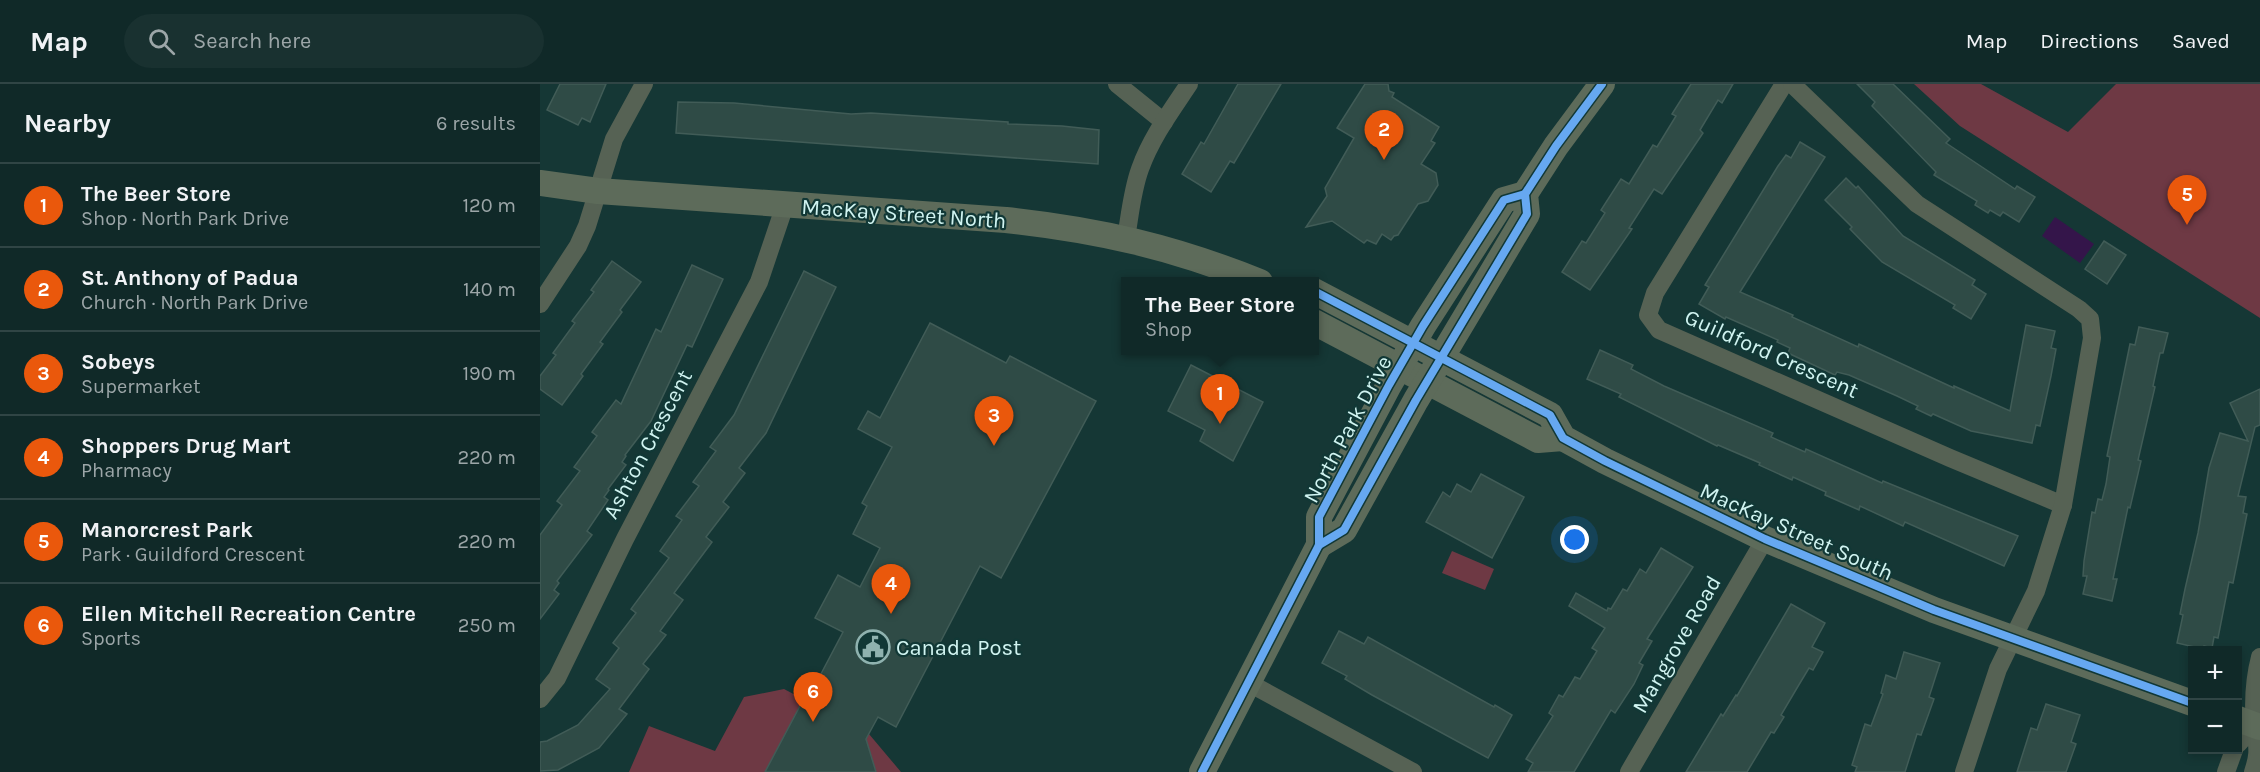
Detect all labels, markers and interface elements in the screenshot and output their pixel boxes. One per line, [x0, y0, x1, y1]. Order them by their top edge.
search box [124, 14, 544, 68]
text: Map [30, 25, 88, 58]
icon: search [145, 25, 178, 58]
text: Search here [193, 28, 311, 54]
text: Map [1966, 29, 2007, 53]
text: Directions [2040, 29, 2139, 53]
text: Saved [2172, 29, 2230, 53]
text: Nearby [24, 108, 111, 139]
pin: 2 [1364, 110, 1404, 160]
text: 6 results [436, 112, 516, 135]
pin: 5 [2168, 176, 2206, 225]
text: The Beer Store [81, 181, 231, 207]
text: 1 [40, 194, 47, 217]
text: 120 m [462, 194, 516, 217]
street label: MacKay Street North [801, 194, 1007, 234]
text: Shop · North Park Drive [81, 207, 289, 230]
text: St. Anthony of Padua [81, 265, 299, 291]
popup [1121, 277, 1319, 355]
text: 2 [37, 278, 50, 301]
text: 140 m [463, 278, 516, 301]
text: Church · North Park Drive [81, 291, 308, 314]
text: The Beer Store [1145, 292, 1295, 318]
street label: Guildford Crescent [1681, 304, 1863, 404]
text: Shop [1145, 318, 1192, 341]
text: Sobeys [81, 349, 155, 375]
street label: North Park Drive [1298, 351, 1398, 508]
text: 3 [37, 362, 50, 385]
text: 190 m [462, 362, 516, 385]
street label: Ashton Crescent [598, 366, 698, 523]
pin: 1 [1200, 374, 1240, 424]
text: Supermarket [81, 375, 200, 398]
pin: 3 [974, 396, 1014, 446]
text: Shoppers Drug Mart [81, 433, 291, 459]
text: 4 [38, 446, 49, 469]
text: 220 m [457, 446, 516, 469]
text: Pharmacy [81, 459, 172, 482]
street label: MacKay Street South [1696, 478, 1897, 586]
text: Manorcrest Park [81, 517, 253, 543]
your location [1560, 525, 1589, 554]
text: 5 [38, 530, 49, 553]
text: 220 m [457, 530, 516, 553]
text: Park · Guildford Crescent [81, 543, 305, 566]
pin: 4 [872, 564, 910, 614]
street label: Mangrove Road [1627, 571, 1727, 718]
text: Ellen Mitchell Recreation Centre [81, 601, 416, 627]
text: 6 [37, 614, 50, 637]
text: 250 m [458, 614, 516, 637]
text: Sports [81, 627, 141, 650]
public building icon: Canada Post [855, 629, 891, 665]
place label: Canada Post [896, 635, 1021, 661]
map controls [2188, 646, 2242, 754]
button: + [2188, 646, 2242, 700]
pin: 6 [794, 672, 832, 722]
button: − [2188, 700, 2242, 754]

